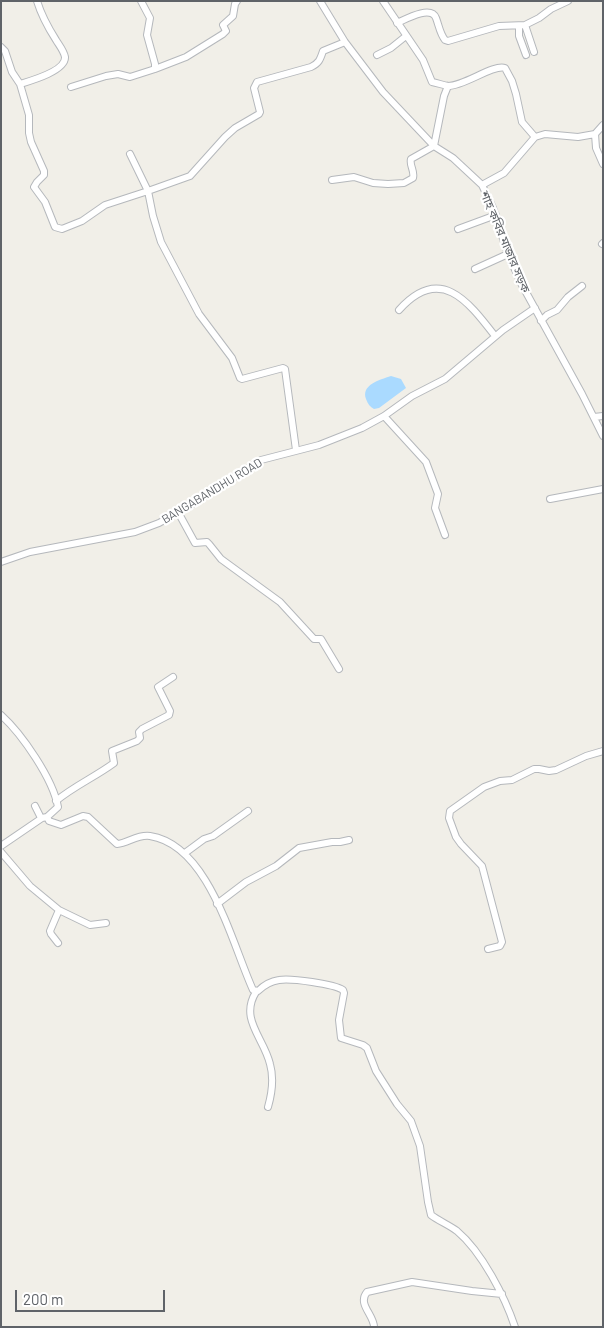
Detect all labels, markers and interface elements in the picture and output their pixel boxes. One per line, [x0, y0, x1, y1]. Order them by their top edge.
street label: শাহ কবির মাজার সড়ক [477, 189, 533, 295]
street label: BANGABANDHU ROAD [159, 455, 265, 527]
scale bar [18, 1280, 168, 1312]
text: 200 m [23, 1290, 63, 1308]

